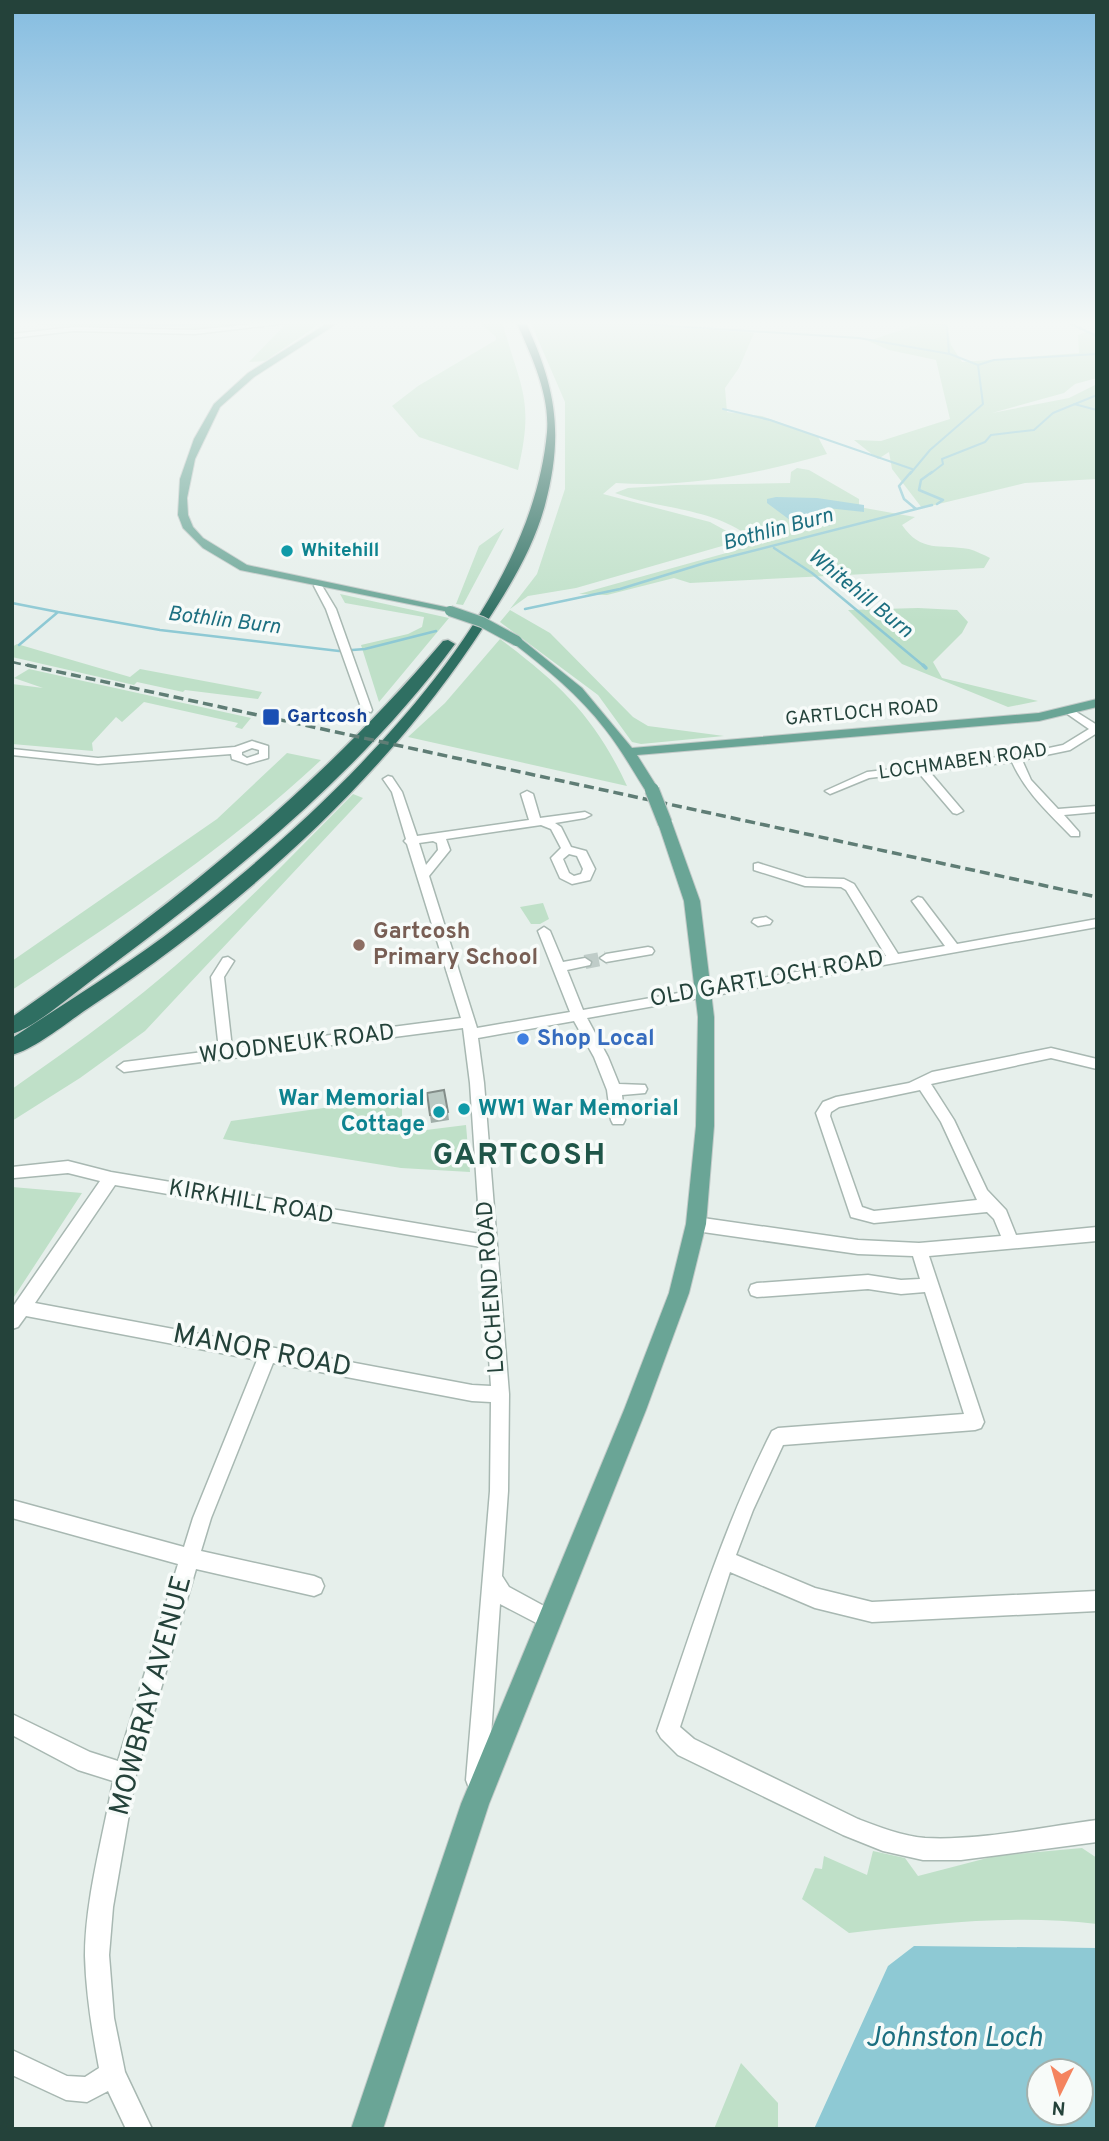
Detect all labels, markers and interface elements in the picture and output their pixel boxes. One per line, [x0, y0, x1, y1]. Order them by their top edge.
water label: Bothlin Burn [720, 502, 837, 558]
place label: Whitehill [301, 539, 379, 563]
marker: Whitehill [279, 543, 295, 559]
water label: Whitehill Burn [802, 543, 918, 645]
water label: Bothlin Burn [166, 601, 282, 641]
street label: GARTLOCH ROAD [784, 694, 940, 732]
place label: Gartcosh [287, 705, 367, 729]
marker: Gartcosh [261, 707, 281, 727]
street label: LOCHMABEN ROAD [877, 738, 1049, 786]
place label: Gartcosh Primary School [373, 918, 538, 973]
marker: Gartcosh Primary School [351, 937, 367, 953]
street label: OLD GARTLOCH ROAD [648, 945, 886, 1015]
street label: WOODNEUK ROAD [198, 1019, 396, 1071]
place label: Shop Local [537, 1025, 655, 1054]
marker: Shop Local [515, 1031, 531, 1047]
place label: War Memorial Cottage [278, 1085, 425, 1140]
place label: WW1 War Memorial [478, 1095, 679, 1124]
marker: WW1 War Memorial [456, 1101, 472, 1117]
marker: War Memorial Cottage [431, 1104, 447, 1120]
district label: GARTCOSH [433, 1138, 607, 1175]
street label: KIRKHILL ROAD [166, 1174, 336, 1232]
street label: LOCHEND ROAD [471, 1200, 513, 1374]
street label: MANOR ROAD [170, 1317, 354, 1387]
street label: MOWBRAY AVENUE [103, 1572, 201, 1820]
water label: Johnston Loch [866, 2021, 1042, 2057]
north arrow [1025, 2057, 1095, 2127]
text: N [1051, 2094, 1067, 2119]

